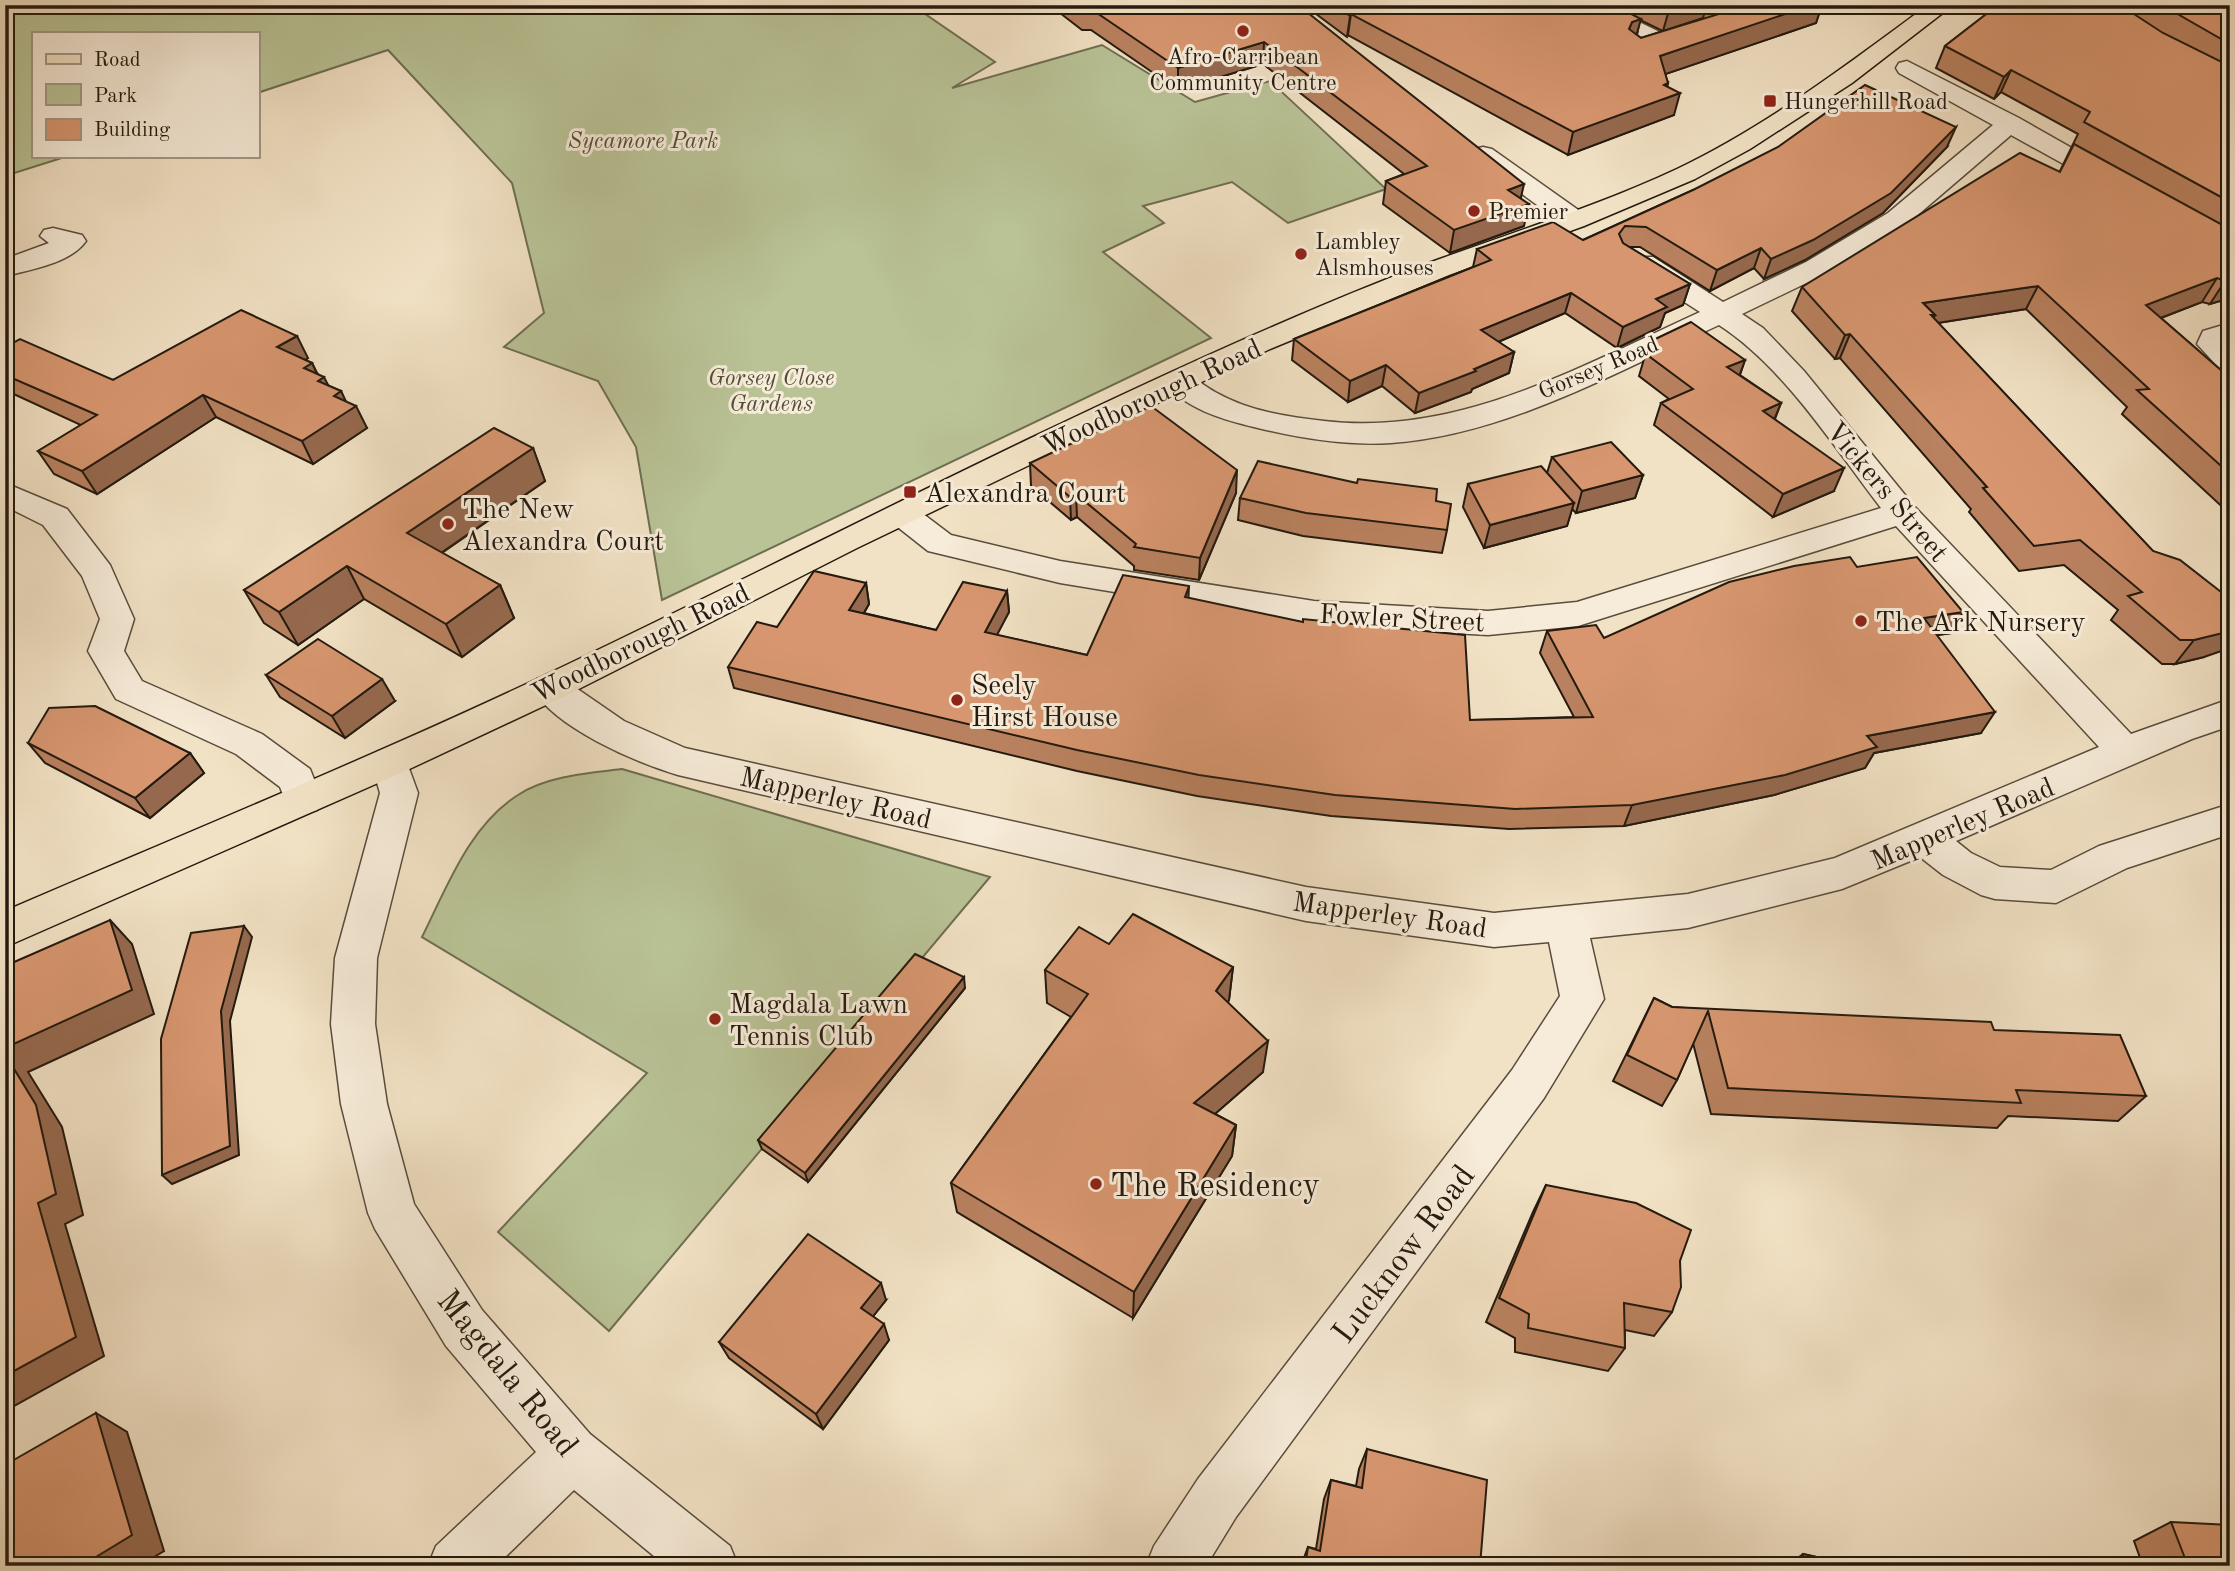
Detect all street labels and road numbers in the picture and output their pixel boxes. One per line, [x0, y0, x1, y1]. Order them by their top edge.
street label: Gorsey Road [1535, 333, 1662, 404]
street label: Woodborough Road [1038, 336, 1266, 462]
street label: Vickers Street [1819, 418, 1952, 568]
street label: Woodborough Road [528, 580, 755, 710]
street label: Fowler Street [1318, 602, 1485, 638]
street label: Mapperley Road [737, 764, 934, 836]
street label: Mapperley Road [1867, 775, 2059, 877]
street label: Mapperley Road [1291, 889, 1489, 944]
street label: Lucknow Road [1327, 1160, 1482, 1350]
street label: Magdala Road [429, 1285, 583, 1464]

